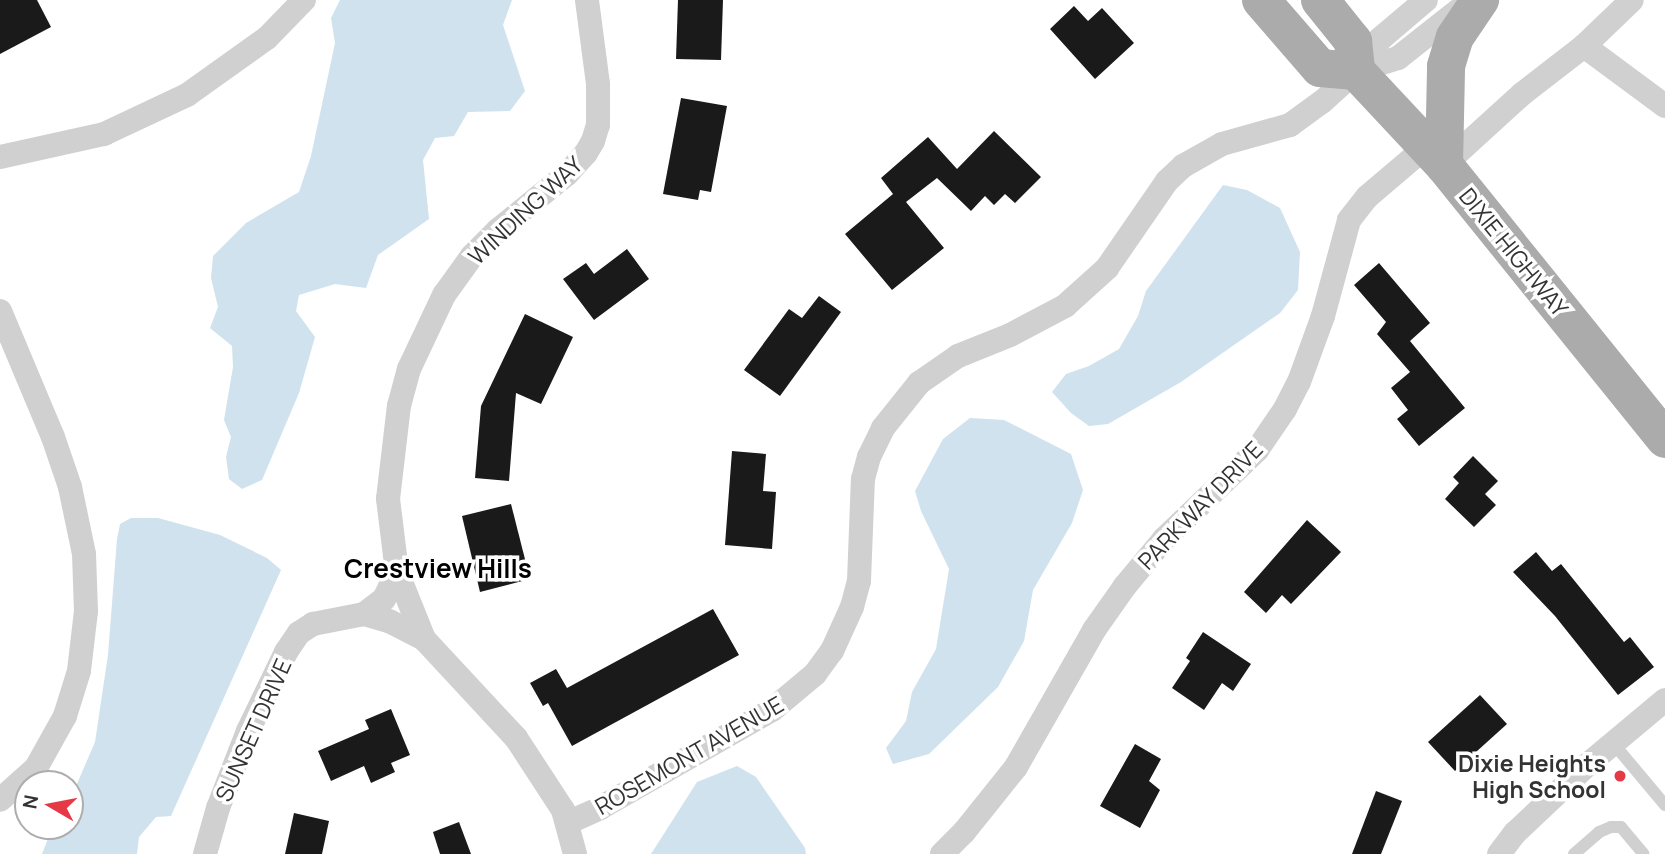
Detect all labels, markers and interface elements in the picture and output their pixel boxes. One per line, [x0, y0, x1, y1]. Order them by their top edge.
street label: WINDING WAY [462, 150, 588, 270]
street label: DIXIE HIGHWAY [1454, 182, 1574, 322]
street label: PARKWAY DRIVE [1132, 435, 1268, 575]
district label: Crestview Hills [344, 553, 532, 585]
street label: SUNSET DRIVE [209, 654, 297, 806]
street label: ROSEMONT AVENUE [590, 690, 788, 820]
place label: Dixie Heights High School [1458, 749, 1606, 803]
marker: Dixie Heights High School [1612, 768, 1628, 784]
north arrow [14, 770, 84, 840]
text: N [16, 793, 44, 811]

